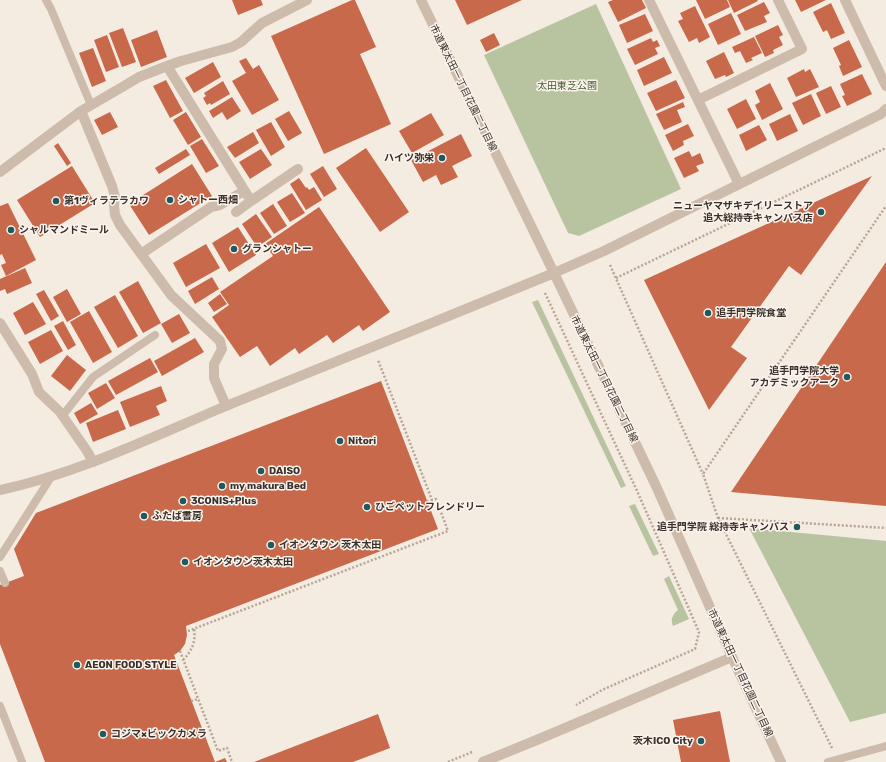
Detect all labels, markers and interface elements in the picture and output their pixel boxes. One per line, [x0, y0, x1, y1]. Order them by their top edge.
street label: 市道東太田一丁目花園二丁目線 [427, 22, 499, 154]
park label: 太田東芝公園 [537, 80, 597, 92]
place label: ハイツ弥栄 [384, 152, 434, 164]
marker: ハイツ弥栄 [437, 153, 447, 163]
place label: シャトー西畑 [178, 194, 238, 206]
place label: 第1ヴィラテラカワ [64, 195, 149, 207]
marker: シャトー西畑 [165, 195, 175, 205]
marker: 第1ヴィラテラカワ [51, 196, 61, 206]
place label: ニューヤマザキデイリーストア 追大総持寺キャンパス店 [673, 200, 813, 224]
marker: ニューヤマザキデイリーストア 追大総持寺キャンパス店 [816, 207, 826, 217]
place label: シャルマンドミール [19, 224, 109, 236]
marker: シャルマンドミール [6, 225, 16, 235]
place label: グランシャトー [242, 243, 312, 255]
marker: グランシャトー [229, 244, 239, 254]
place label: 追手門学院食堂 [716, 307, 786, 319]
marker: 追手門学院食堂 [703, 308, 713, 318]
street label: 市道東太田一丁目花園二丁目線 [568, 313, 640, 445]
place label: 追手門学院大学 アカデミックアーク [750, 365, 839, 388]
marker: 追手門学院大学 アカデミックアーク [842, 372, 852, 382]
place label: Nitori [348, 435, 376, 447]
marker: Nitori [335, 436, 345, 446]
place label: DAISO [269, 465, 300, 477]
marker: DAISO [256, 466, 266, 476]
place label: my makura Bed [230, 480, 306, 492]
marker: my makura Bed [217, 481, 227, 491]
place label: 3CONIS+Plus [191, 495, 256, 507]
marker: 3CONIS+Plus [178, 496, 188, 506]
place label: ひごペットフレンドリー [375, 501, 485, 513]
marker: ひごペットフレンドリー [362, 502, 372, 512]
place label: ふたば書房 [152, 510, 202, 522]
marker: ふたば書房 [139, 511, 149, 521]
place label: 追手門学院 総持寺キャンパス [657, 521, 789, 533]
marker: 追手門学院 総持寺キャンパス [792, 522, 802, 532]
place label: イオンタウン 茨木太田 [279, 539, 381, 551]
marker: イオンタウン 茨木太田 [266, 540, 276, 550]
place label: イオンタウン茨木太田 [193, 556, 293, 568]
marker: イオンタウン茨木太田 [180, 557, 190, 567]
street label: 市道東太田一丁目花園二丁目線 [705, 607, 775, 739]
place label: AEON FOOD STYLE [85, 659, 177, 671]
marker: AEON FOOD STYLE [72, 660, 82, 670]
place label: コジマ×ビックカメラ [111, 728, 207, 740]
marker: コジマ×ビックカメラ [98, 729, 108, 739]
place label: 茨木ICO City [633, 735, 693, 747]
marker: 茨木ICO City [696, 736, 706, 746]

